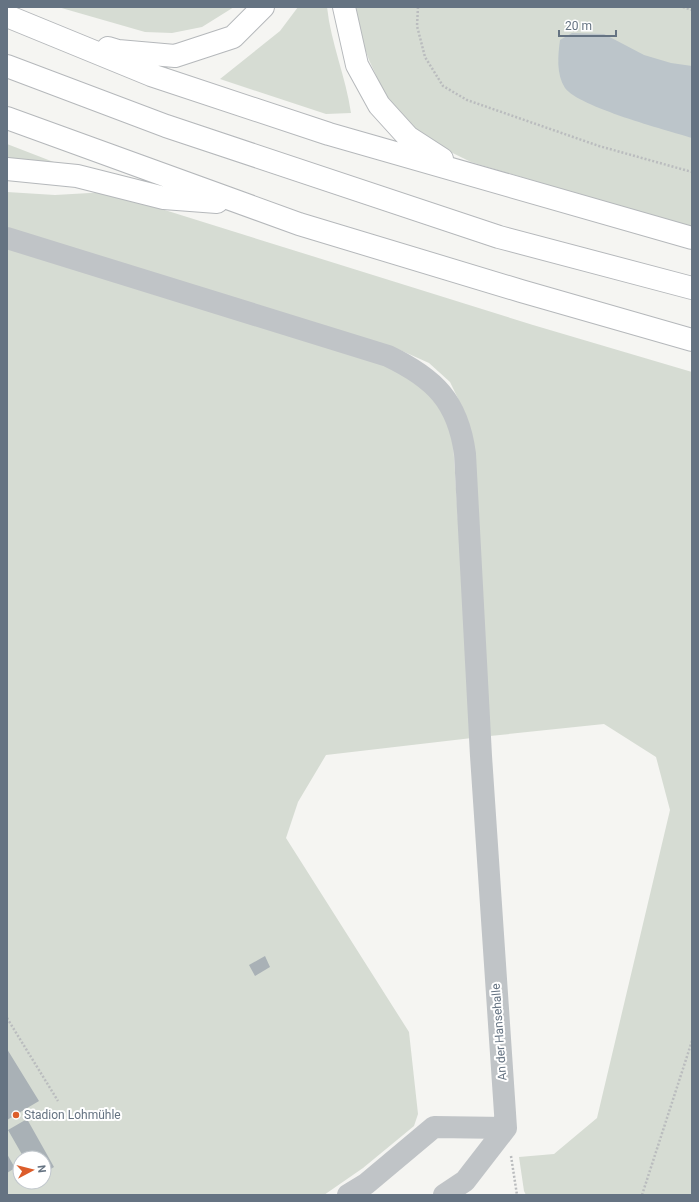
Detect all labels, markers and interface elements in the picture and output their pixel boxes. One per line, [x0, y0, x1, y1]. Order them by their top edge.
scale bar [559, 12, 616, 38]
text: 20 m [565, 19, 592, 33]
street label: An der Hansehalle [489, 983, 509, 1081]
place label: Stadion Lohmühle [24, 1108, 121, 1122]
marker: Stadion Lohmühle [11, 1110, 21, 1120]
north arrow [12, 1150, 52, 1190]
text: N [35, 1164, 48, 1174]

